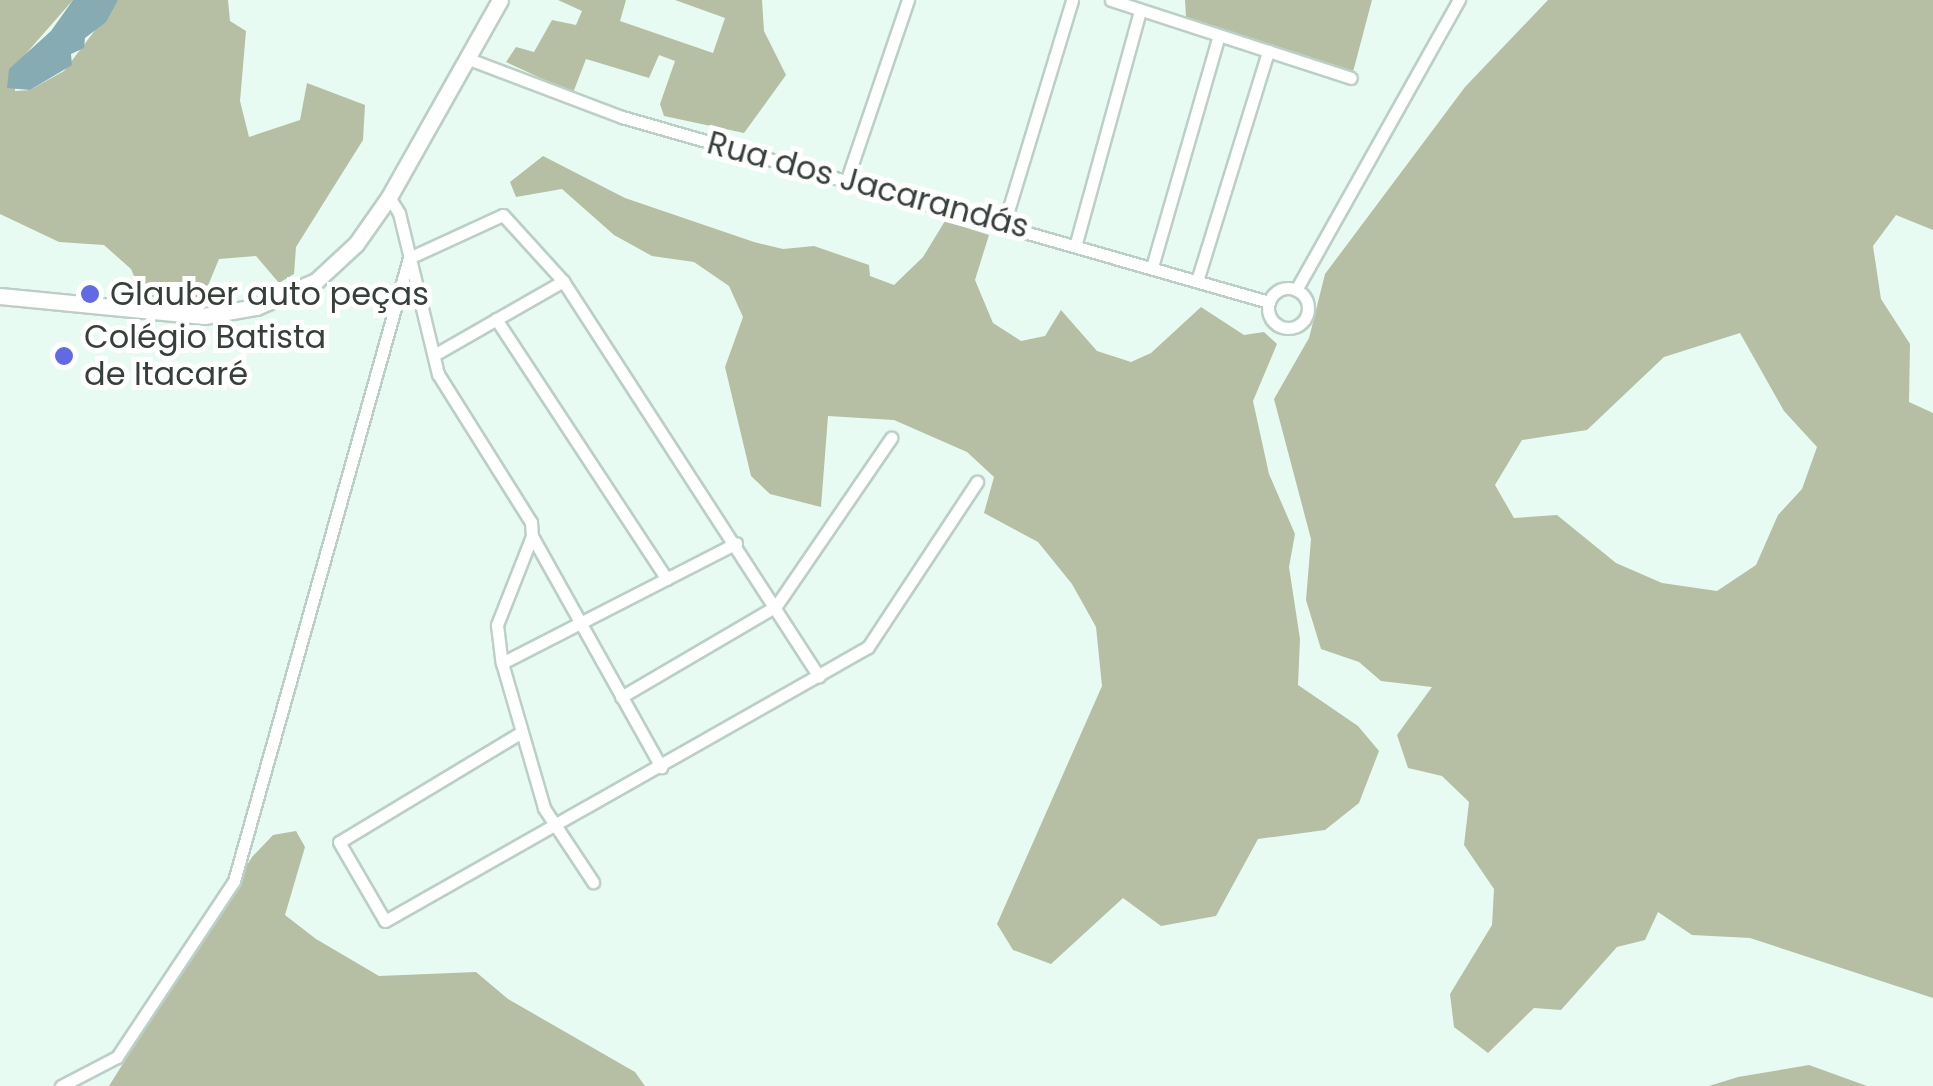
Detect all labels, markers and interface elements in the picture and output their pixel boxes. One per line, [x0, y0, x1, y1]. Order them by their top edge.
street label: Rua dos Jacarandás [703, 124, 1033, 246]
place label: Glauber auto peças [110, 275, 429, 313]
marker: Glauber auto peças [79, 283, 101, 305]
place label: Colégio Batista de Itacaré [84, 319, 326, 394]
marker: Colégio Batista de Itacaré [53, 345, 75, 367]

